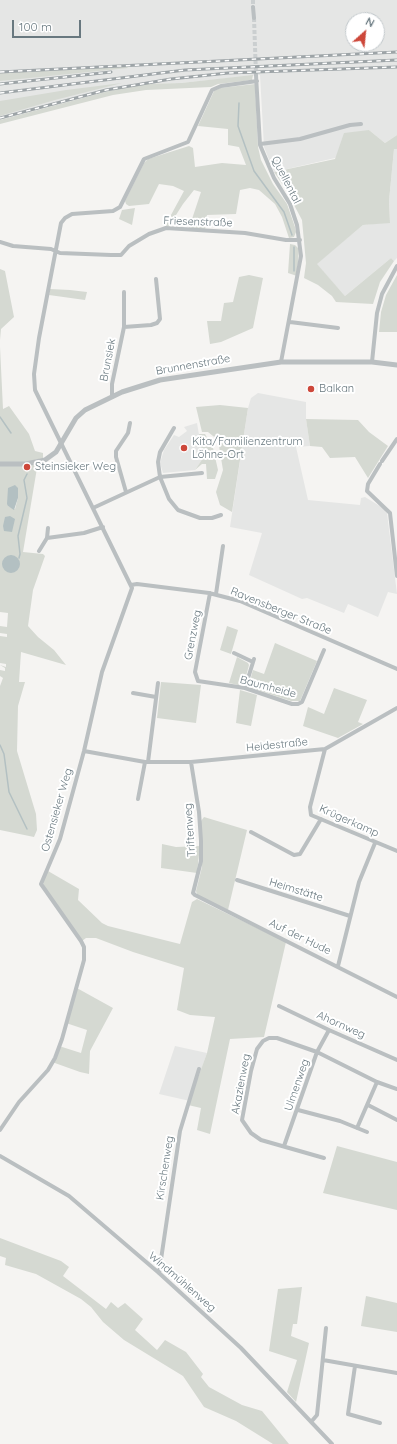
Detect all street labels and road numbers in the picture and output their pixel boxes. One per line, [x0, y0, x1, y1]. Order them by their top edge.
street label: Quellental [268, 154, 304, 206]
street label: Friesenstraße [163, 214, 233, 230]
street label: Brunsiek [97, 337, 119, 383]
street label: Brunnenstraße [155, 352, 231, 378]
street label: Ravensberger Straße [228, 585, 334, 637]
street label: Grenzweg [182, 609, 204, 661]
street label: Baumheide [238, 673, 298, 701]
street label: Heidestraße [246, 735, 308, 755]
street label: Ostensieker Weg [39, 767, 75, 853]
street label: Krügerkamp [317, 802, 381, 840]
street label: Triftenweg [182, 803, 198, 857]
street label: Heimstätte [267, 876, 325, 904]
street label: Auf der Hude [267, 916, 333, 958]
street label: Ahornweg [315, 1008, 367, 1042]
street label: Akazienweg [229, 1053, 253, 1115]
street label: Ulmenweg [282, 1057, 312, 1113]
street label: Kirschenweg [153, 1135, 177, 1201]
street label: Windmühlenweg [146, 1249, 218, 1315]

